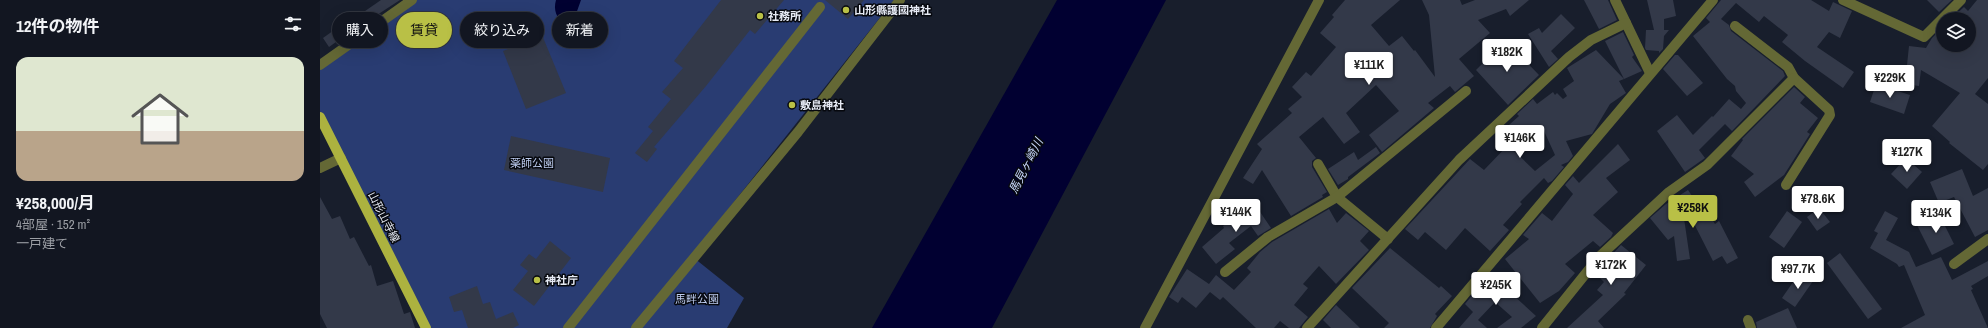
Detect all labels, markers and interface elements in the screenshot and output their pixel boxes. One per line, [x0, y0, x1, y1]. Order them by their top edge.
place label: 山形縣護國神社 [854, 3, 931, 17]
marker: 山形縣護國神社 [841, 5, 851, 15]
place label: 社務所 [768, 9, 801, 23]
marker: 社務所 [755, 11, 765, 21]
chip: 購入 [332, 12, 388, 48]
chip: 賃貸 [396, 12, 452, 48]
chip: 絞り込み [460, 12, 544, 48]
chip: 新着 [552, 12, 608, 48]
map controls [1936, 12, 1976, 52]
button: layers [1936, 12, 1976, 52]
icon: filters [282, 13, 304, 35]
text: 12件の物件 [16, 14, 100, 37]
pin: ¥182K [1479, 39, 1535, 73]
text: ¥182K [1491, 43, 1523, 60]
pin: ¥111K [1341, 52, 1397, 86]
text: ¥111K [1354, 56, 1384, 73]
pin: ¥229K [1862, 65, 1918, 99]
text: ¥229K [1874, 69, 1906, 86]
icon: home [124, 83, 196, 155]
place label: 敷島神社 [800, 98, 844, 112]
marker: 敷島神社 [787, 100, 797, 110]
pin: ¥146K [1492, 125, 1548, 159]
text: ¥146K [1504, 129, 1536, 146]
water label: 馬見ヶ崎川 [1005, 134, 1048, 196]
pin: ¥127K [1879, 139, 1935, 173]
text: ¥127K [1891, 143, 1923, 160]
park label: 薬師公園 [510, 156, 554, 170]
pin: ¥78.6K [1785, 186, 1851, 220]
street label: 山形山寺線 [365, 189, 403, 245]
text: ¥78.6K [1801, 190, 1835, 207]
text: ¥258,000/月 [16, 191, 95, 214]
pin: ¥258K [1665, 195, 1721, 229]
pin: ¥144K [1208, 199, 1264, 233]
text: ¥258K [1677, 199, 1709, 216]
pin: ¥134K [1908, 200, 1964, 234]
text: ¥144K [1220, 203, 1252, 220]
text: ¥134K [1920, 204, 1952, 221]
text: 4部屋 · 152 m² [16, 216, 90, 233]
text: 一戸建て [16, 235, 68, 252]
pin: ¥172K [1583, 252, 1639, 286]
text: ¥172K [1595, 256, 1627, 273]
pin: ¥97.7K [1765, 256, 1831, 290]
text: ¥97.7K [1781, 260, 1815, 277]
pin: ¥245K [1468, 272, 1524, 306]
place label: 神社庁 [545, 273, 578, 287]
marker: 神社庁 [532, 275, 542, 285]
text: ¥245K [1480, 276, 1512, 293]
park label: 馬畔公園 [675, 292, 719, 306]

